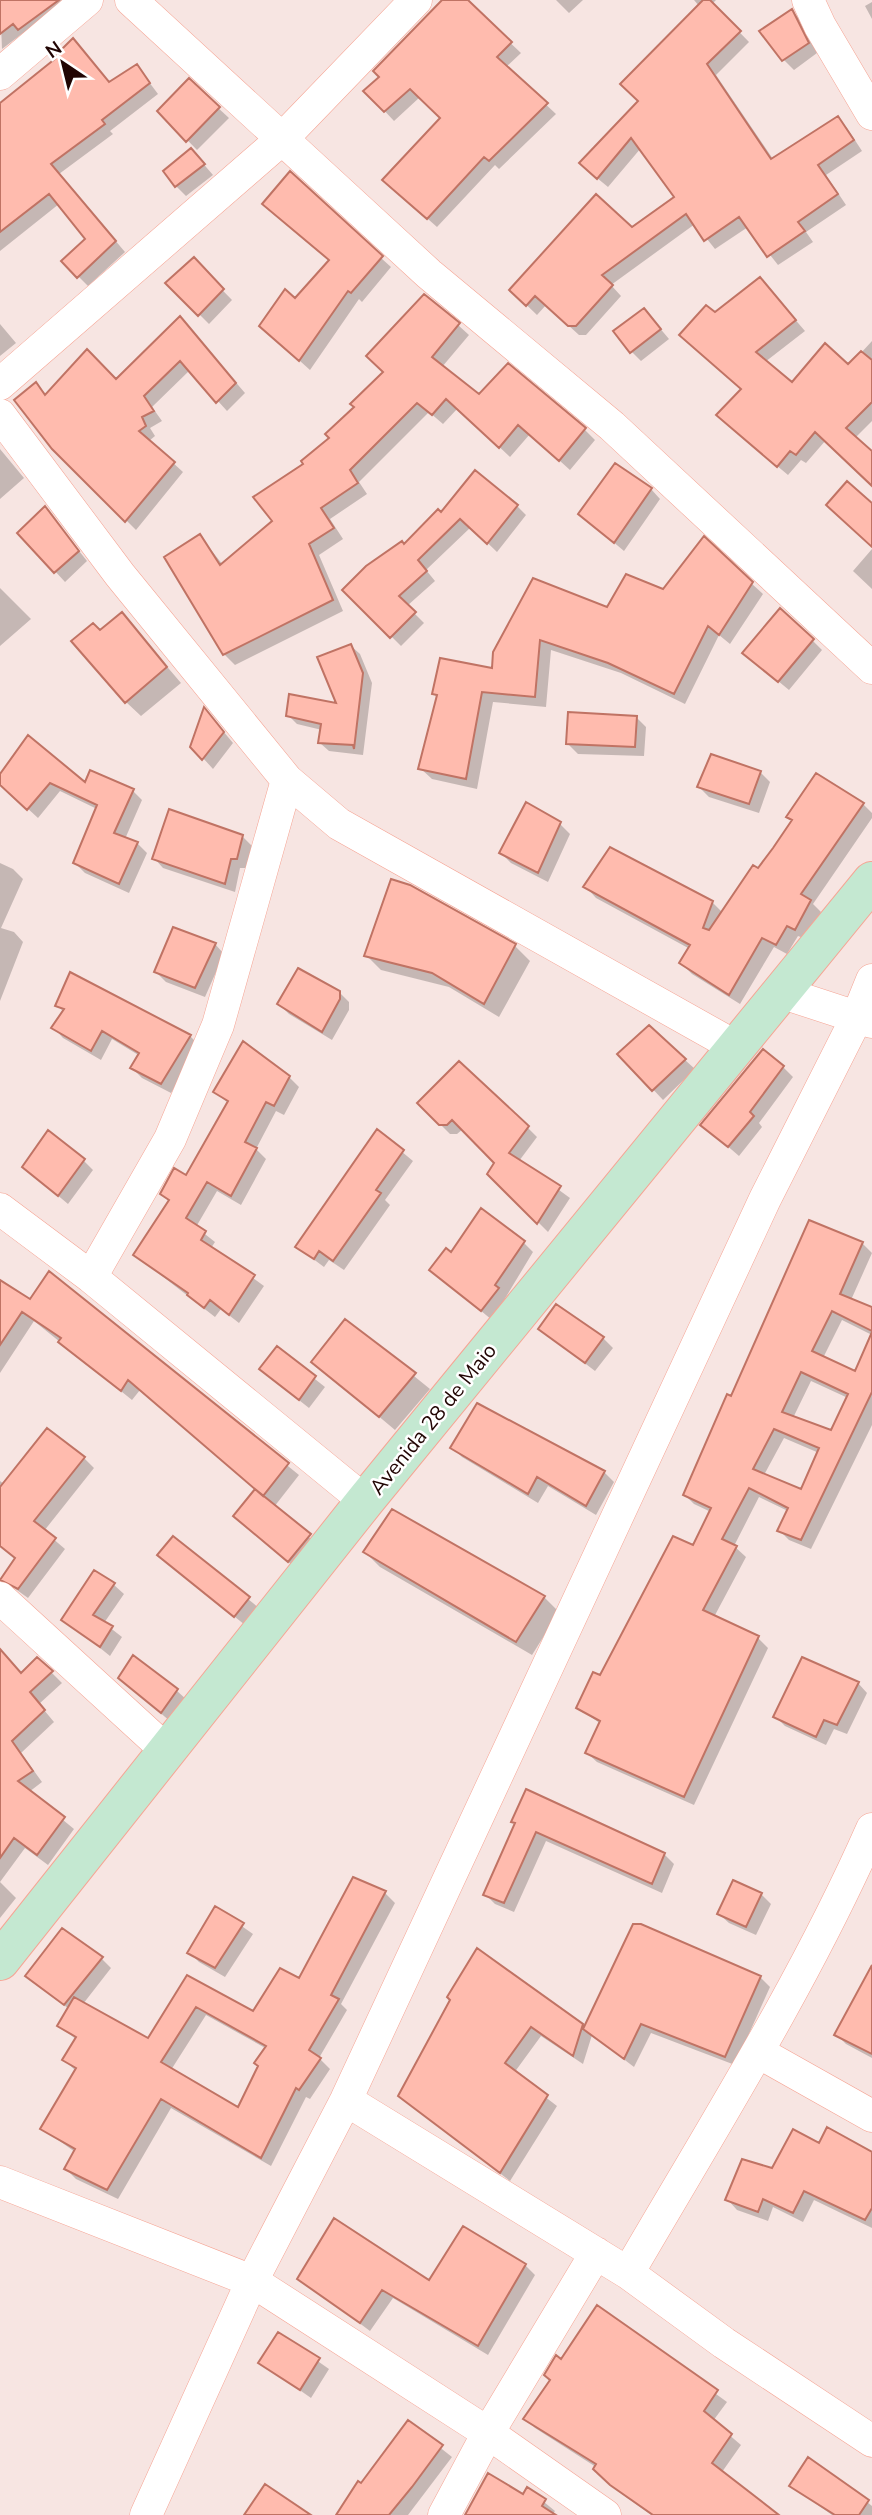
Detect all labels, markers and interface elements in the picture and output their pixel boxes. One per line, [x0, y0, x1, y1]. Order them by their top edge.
north arrow [28, 28, 98, 98]
text: N [41, 35, 67, 65]
street label: Avenida 28 de Maio [363, 1337, 503, 1501]

